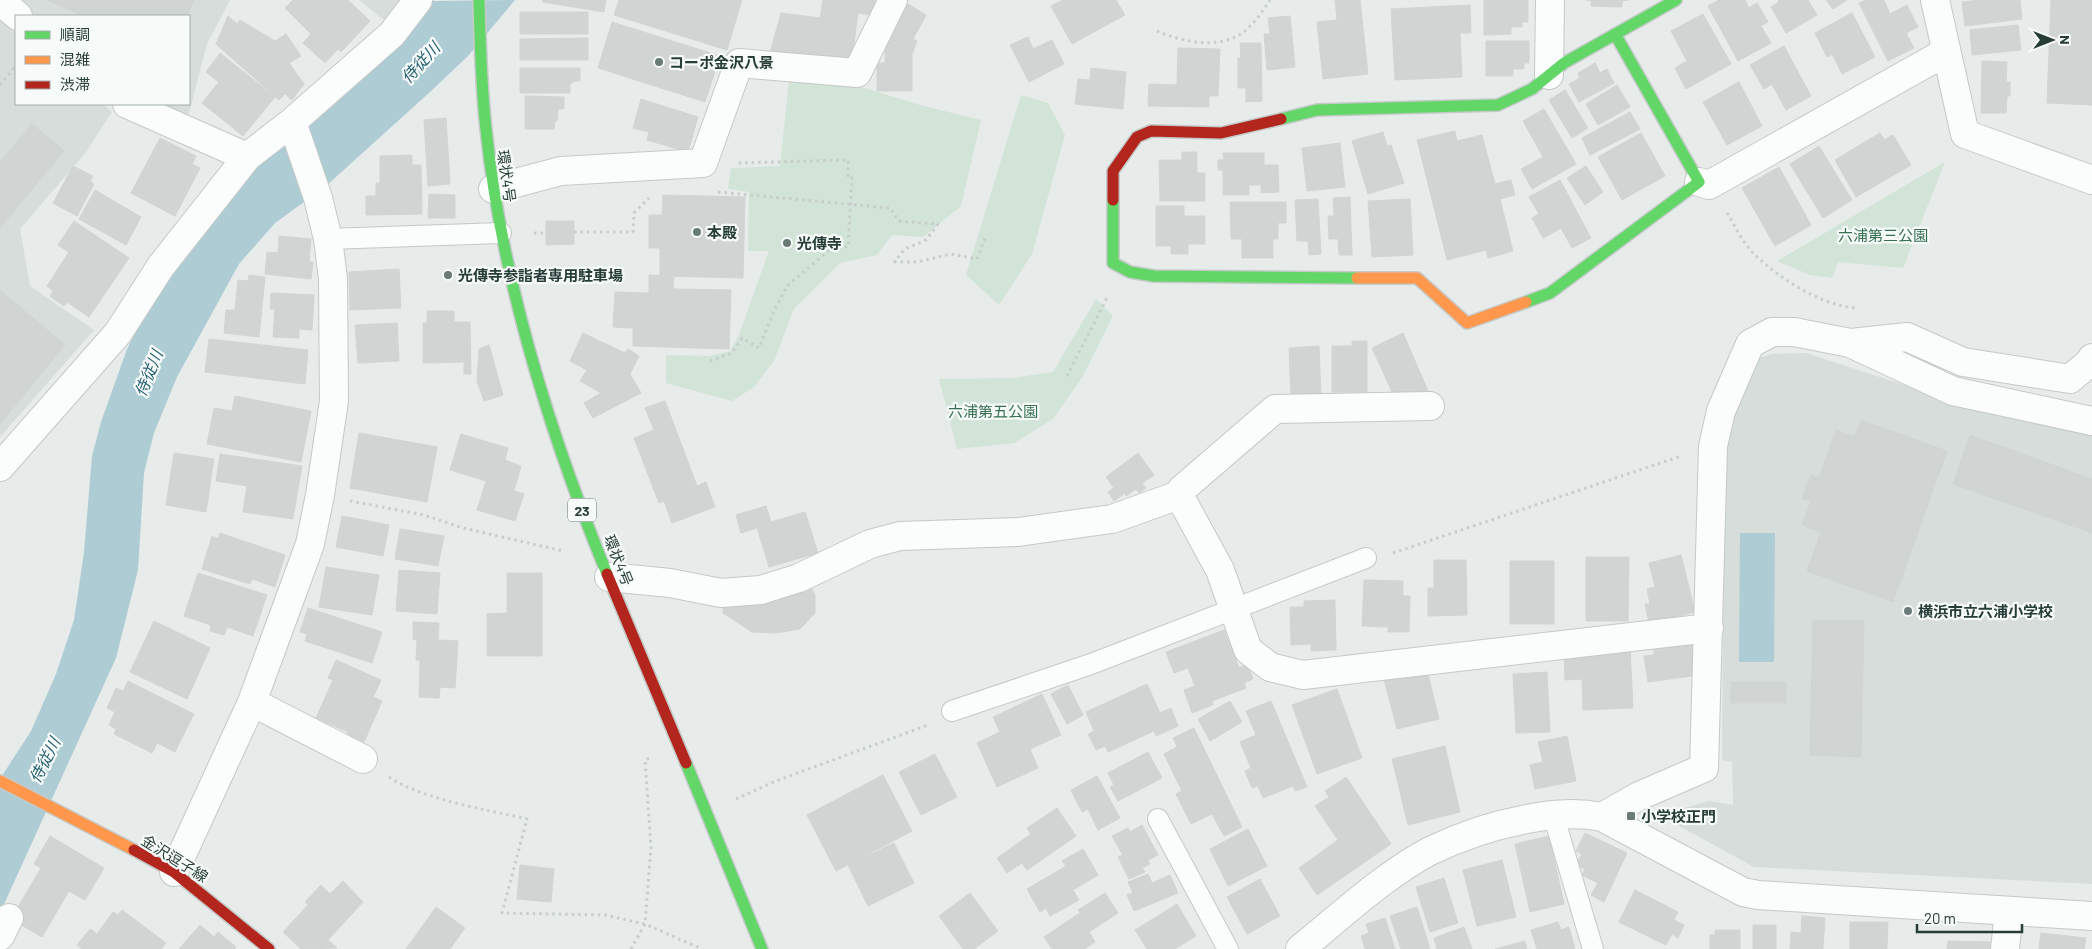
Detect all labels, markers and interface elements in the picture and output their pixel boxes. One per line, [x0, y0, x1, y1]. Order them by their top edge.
legend [15, 15, 190, 105]
north arrow [2027, 15, 2077, 65]
text: 順調 [60, 25, 90, 43]
text: N [2057, 35, 2074, 45]
water label: 侍従川 [397, 36, 444, 86]
text: 混雑 [60, 50, 90, 68]
place label: コーポ金沢八景 [669, 53, 774, 71]
marker: コーポ金沢八景 [653, 56, 665, 68]
text: 渋滞 [60, 75, 90, 93]
street label: 環状4号 [494, 148, 520, 204]
place label: 本殿 [707, 223, 737, 241]
marker: 本殿 [691, 226, 703, 238]
park label: 六浦第三公園 [1838, 226, 1928, 244]
place label: 光傳寺 [797, 234, 842, 252]
marker: 光傳寺 [781, 237, 793, 249]
place label: 光傳寺参詣者専用駐車場 [458, 266, 623, 284]
marker: 光傳寺参詣者専用駐車場 [442, 269, 454, 281]
water label: 侍従川 [130, 345, 167, 399]
park label: 六浦第五公園 [948, 402, 1038, 420]
road number: 23 [568, 498, 596, 522]
street label: 環状4号 [601, 532, 637, 588]
place label: 横浜市立六浦小学校 [1918, 602, 2053, 620]
marker: 横浜市立六浦小学校 [1902, 605, 1914, 617]
water label: 侍従川 [25, 733, 64, 786]
place label: 小学校正門 [1641, 807, 1716, 825]
marker: 小学校正門 [1625, 810, 1637, 822]
street label: 金沢逗子線 [138, 830, 212, 886]
scale bar [1917, 902, 2022, 934]
text: 20 m [1924, 909, 1956, 927]

